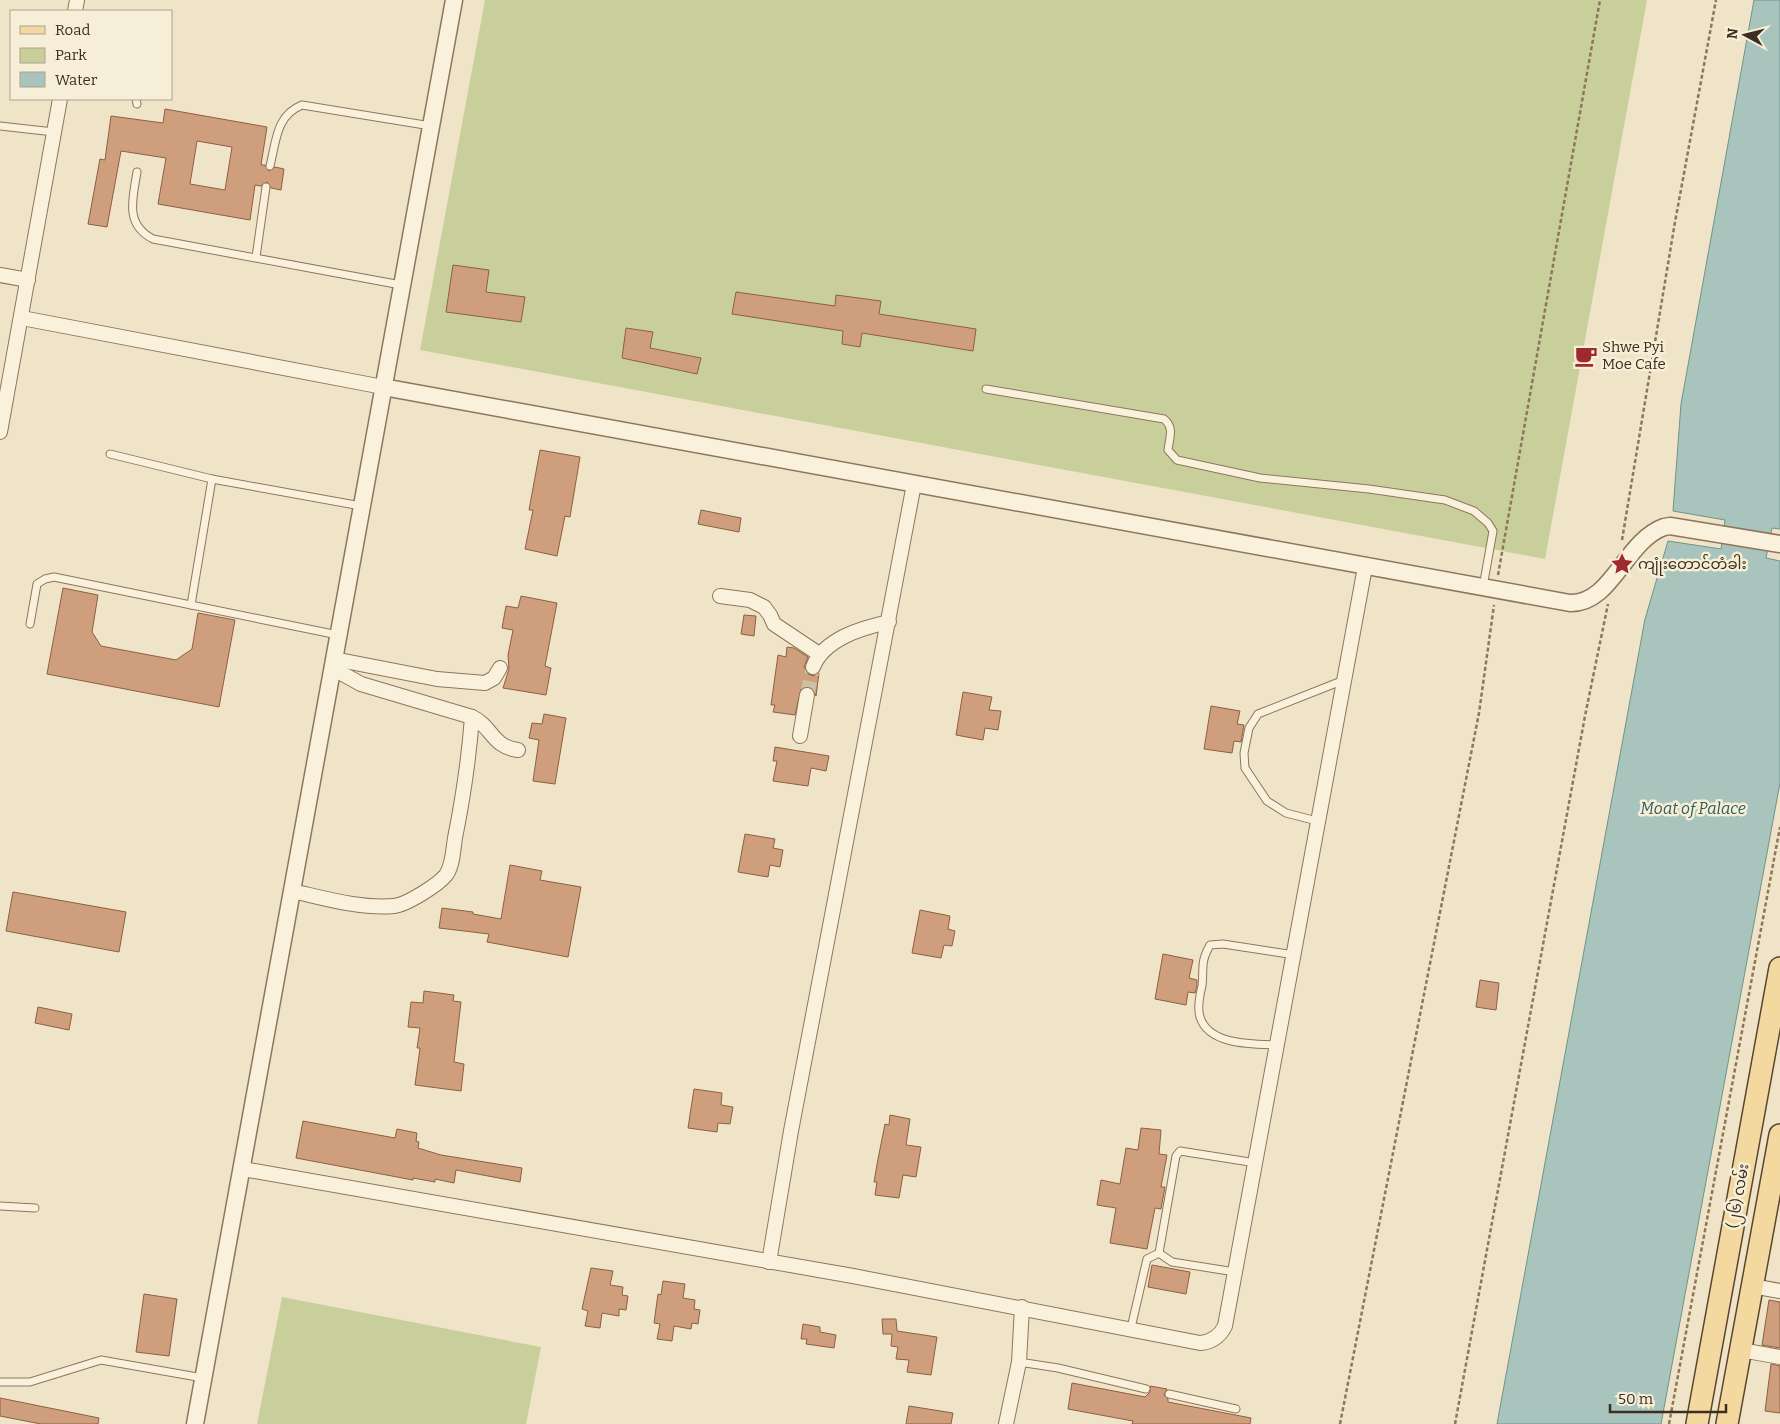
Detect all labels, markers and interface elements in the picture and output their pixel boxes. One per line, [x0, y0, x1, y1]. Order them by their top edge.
legend [10, 10, 172, 100]
north arrow [1720, 10, 1770, 60]
text: Road [55, 21, 90, 39]
text: N [1723, 27, 1742, 40]
text: Park [55, 46, 87, 64]
text: Water [55, 71, 98, 89]
place label: Shwe Pyi Moe Cafe [1602, 338, 1666, 373]
cafe icon: Shwe Pyi Moe Cafe [1573, 343, 1599, 369]
place icon: ကျုံးတောင်တံခါး [1609, 551, 1635, 577]
place label: ကျုံးတောင်တံခါး [1638, 554, 1747, 576]
water label: Moat of Palace [1640, 799, 1746, 818]
street label: (၂၆) လမ်း [1722, 1162, 1755, 1230]
scale bar [1610, 1382, 1726, 1414]
text: 50 m [1618, 1390, 1654, 1408]

